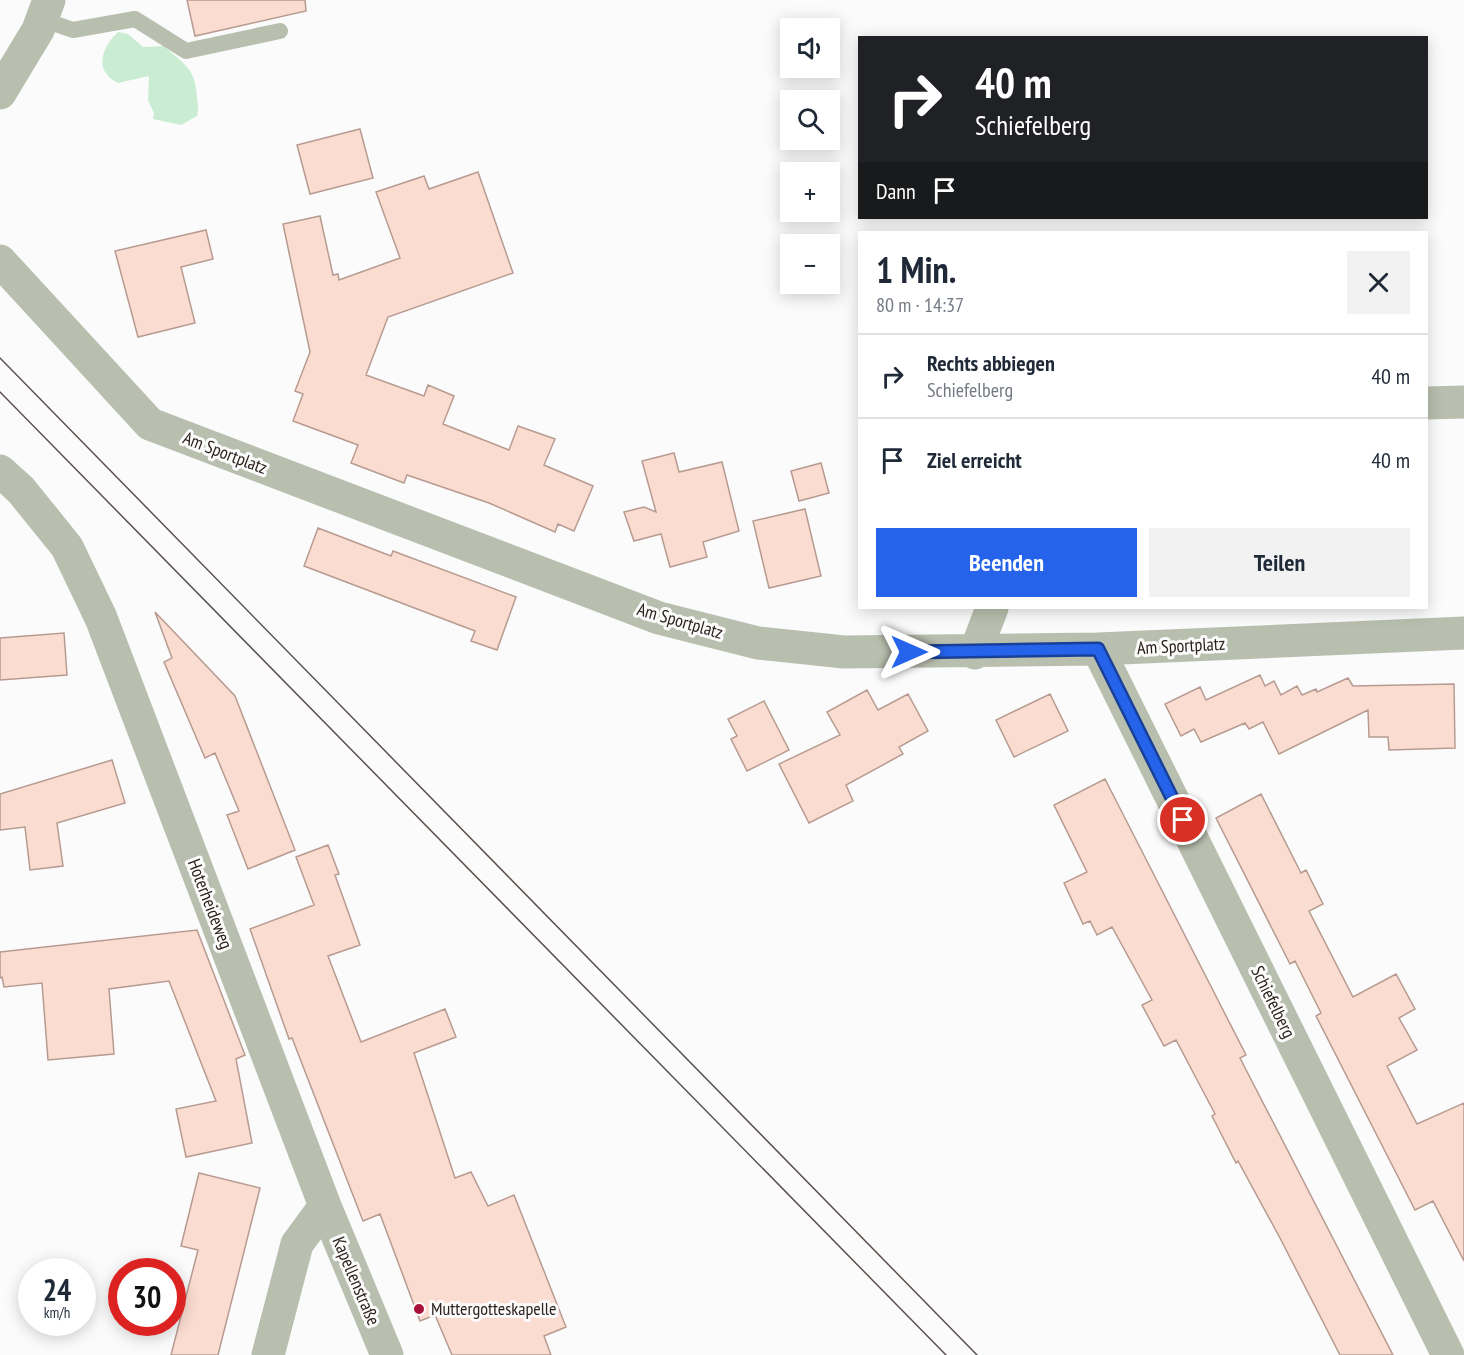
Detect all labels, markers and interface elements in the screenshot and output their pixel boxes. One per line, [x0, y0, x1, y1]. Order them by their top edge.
map controls [780, 18, 840, 294]
button: sound [780, 18, 840, 78]
text: 40 m [975, 55, 1052, 110]
icon: right [876, 60, 954, 138]
button: search [780, 90, 840, 150]
text: Schiefelberg [975, 108, 1091, 142]
button: + [780, 162, 840, 222]
icon: arrive [928, 174, 961, 207]
text: Dann [876, 177, 916, 205]
button: − [780, 234, 840, 294]
text: 1 Min. [876, 246, 956, 293]
button: close [1347, 251, 1410, 314]
text: 80 m · 14:37 [876, 292, 964, 318]
text: Rechts abbiegen [927, 349, 1055, 377]
icon: right [876, 360, 909, 393]
text: 40 m [1371, 362, 1410, 390]
text: Schiefelberg [927, 377, 1013, 403]
street label: Am Sportplatz [180, 426, 271, 479]
icon: arrive [876, 444, 909, 477]
text: Ziel erreicht [927, 446, 1022, 474]
text: 40 m [1371, 446, 1410, 474]
button: Beenden [876, 528, 1137, 597]
button: Teilen [1149, 528, 1410, 597]
street label: Am Sportplatz [635, 597, 726, 644]
position arrow [877, 620, 941, 684]
street label: Am Sportplatz [1136, 632, 1226, 659]
pin [1157, 794, 1208, 845]
icon: arrive [1166, 803, 1199, 836]
street label: Hoterheideweg [183, 856, 238, 952]
street label: Schiefelberg [1246, 962, 1301, 1042]
street label: Kapellenstraße [327, 1233, 385, 1329]
speed limit sign: 30 [108, 1258, 186, 1336]
text: 24 [43, 1270, 71, 1309]
place label: Muttergotteskapelle [431, 1297, 557, 1320]
marker: Muttergotteskapelle [412, 1302, 426, 1316]
text: km/h [44, 1303, 70, 1322]

